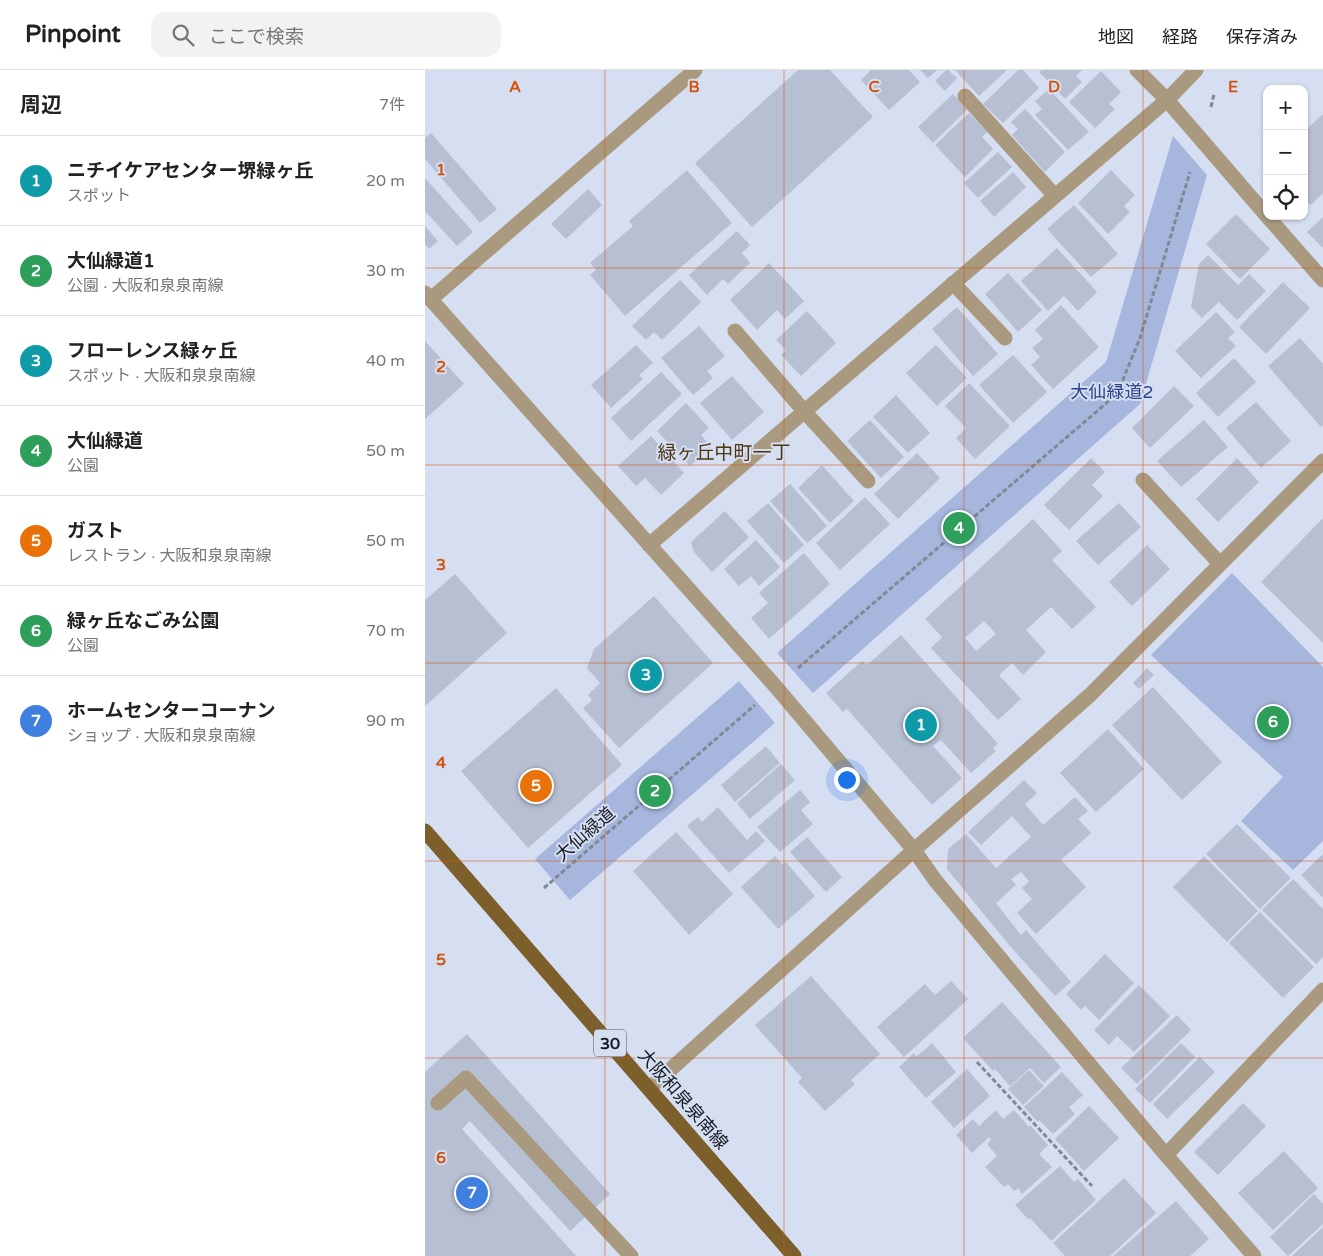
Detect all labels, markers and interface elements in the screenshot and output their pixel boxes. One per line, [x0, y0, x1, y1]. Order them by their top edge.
search box [151, 12, 501, 57]
text: Pinpoint [25, 20, 121, 49]
icon: search [169, 21, 197, 49]
text: ここで検索 [209, 26, 304, 48]
text: 地図 [1098, 26, 1134, 48]
text: 経路 [1162, 26, 1198, 48]
text: 保存済み [1226, 26, 1298, 48]
text: A [509, 77, 521, 97]
text: B [688, 77, 700, 97]
text: C [868, 77, 880, 97]
text: D [1048, 77, 1060, 97]
text: E [1228, 77, 1238, 97]
map controls [1263, 85, 1308, 220]
button: + [1263, 85, 1308, 130]
text: 周辺 [20, 93, 62, 118]
text: 7件 [379, 95, 405, 115]
button: − [1263, 130, 1308, 175]
text: ニチイケアセンター堺緑ヶ丘 [67, 160, 314, 182]
text: 1 [436, 160, 446, 180]
text: 1 [31, 171, 41, 191]
text: 20 m [366, 171, 405, 191]
button: locate [1263, 175, 1308, 220]
text: スポット [67, 186, 131, 206]
text: 大仙緑道1 [67, 250, 155, 272]
text: 2 [31, 261, 41, 281]
text: 30 m [366, 261, 405, 281]
text: 公園 · 大阪和泉泉南線 [67, 276, 223, 296]
text: フローレンス緑ヶ丘 [67, 340, 238, 362]
text: 3 [31, 351, 41, 371]
text: 40 m [366, 351, 405, 371]
text: 2 [436, 357, 446, 377]
text: スポット · 大阪和泉泉南線 [67, 366, 255, 386]
park label: 大仙緑道2 [1070, 381, 1154, 403]
text: 大仙緑道 [67, 430, 143, 452]
text: 4 [31, 441, 41, 461]
text: 50 m [366, 441, 405, 461]
district label: 緑ヶ丘中町一丁 [657, 442, 791, 464]
text: 公園 [67, 456, 99, 476]
pin: 4 [943, 509, 975, 547]
text: ガスト [67, 520, 124, 542]
text: 5 [31, 531, 41, 551]
text: 50 m [366, 531, 405, 551]
text: レストラン · 大阪和泉泉南線 [67, 546, 271, 566]
text: 3 [436, 555, 446, 575]
text: 緑ヶ丘なごみ公園 [67, 610, 219, 632]
text: 6 [31, 621, 41, 641]
text: 70 m [366, 621, 405, 641]
text: 公園 [67, 636, 99, 656]
pin: 3 [630, 656, 662, 694]
text: ホームセンターコーナン [67, 700, 275, 722]
pin: 6 [1257, 703, 1289, 741]
pin: 1 [905, 706, 937, 744]
text: 7 [31, 711, 41, 731]
text: 90 m [366, 711, 405, 731]
text: ショップ · 大阪和泉泉南線 [67, 726, 255, 746]
text: 4 [436, 753, 446, 773]
pin: 5 [520, 767, 552, 805]
your location [834, 767, 860, 793]
pin: 2 [639, 772, 671, 810]
street label: 大仙緑道 [551, 802, 619, 866]
text: 5 [436, 950, 446, 970]
road number: 30 [594, 1030, 626, 1056]
street label: 大阪和泉泉南線 [633, 1044, 733, 1154]
text: 6 [436, 1148, 446, 1168]
pin: 7 [456, 1174, 488, 1212]

